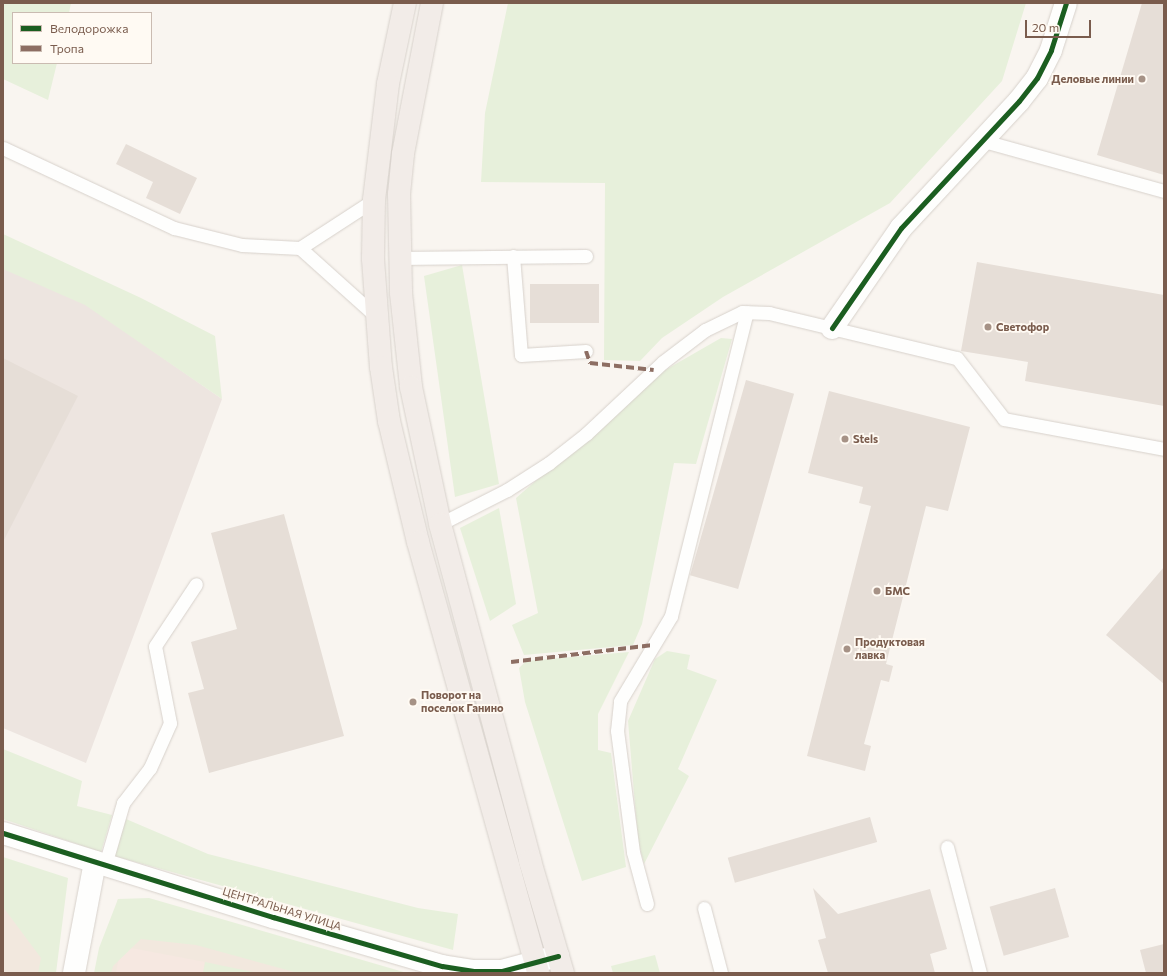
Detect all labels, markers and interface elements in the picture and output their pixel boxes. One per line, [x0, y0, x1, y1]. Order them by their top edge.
legend [12, 12, 152, 64]
scale bar [1027, 12, 1093, 38]
text: 20 m [1032, 20, 1059, 34]
text: Велодорожка [50, 21, 128, 35]
text: Тропа [50, 41, 84, 55]
place label: Деловые линии [1052, 72, 1134, 86]
marker: Деловые линии [1137, 74, 1147, 84]
place label: Светофор [996, 320, 1049, 334]
marker: Светофор [983, 322, 993, 332]
place label: Stels [853, 432, 878, 446]
marker: Stels [840, 434, 850, 444]
place label: БМС [885, 584, 910, 598]
marker: БМС [872, 586, 882, 596]
place label: Продуктовая лавка [855, 636, 925, 662]
marker: Продуктовая лавка [842, 644, 852, 654]
place label: Поворот на поселок Ганино [421, 689, 504, 715]
marker: Поворот на поселок Ганино [408, 697, 418, 707]
street label: ЦЕНТРАЛЬНАЯ УЛИЦА [221, 885, 343, 933]

